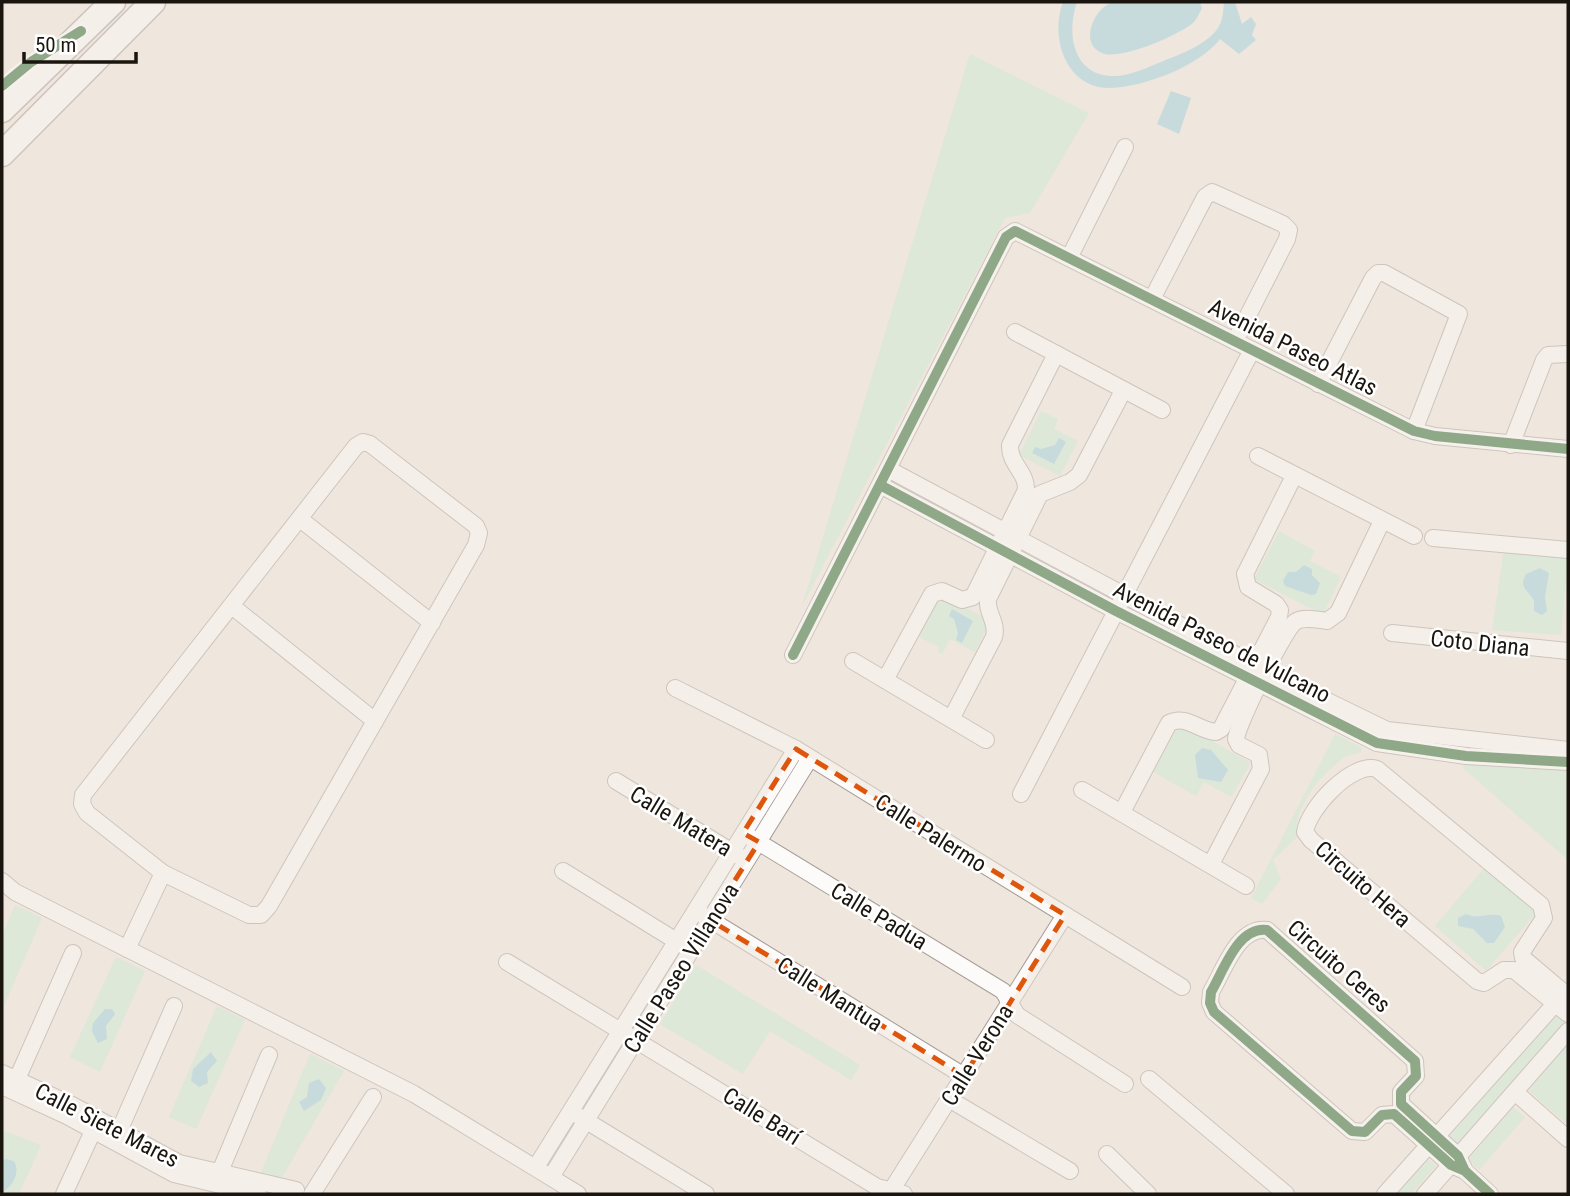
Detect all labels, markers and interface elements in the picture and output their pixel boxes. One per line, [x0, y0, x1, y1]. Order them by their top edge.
scale bar [24, 21, 136, 65]
text: 50 m [35, 33, 76, 57]
street label: Avenida Paseo Atlas [1204, 293, 1382, 402]
street label: Avenida Paseo de Vulcano [1109, 576, 1335, 709]
street label: Coto Diana [1429, 625, 1531, 662]
street label: Calle Matera [625, 780, 737, 862]
street label: Calle Palermo [870, 789, 991, 878]
street label: Circuito Hera [1309, 835, 1416, 933]
street label: Calle Padua [826, 877, 932, 956]
street label: Calle Paseo Villanova [618, 878, 745, 1058]
street label: Circuito Ceres [1282, 914, 1396, 1018]
street label: Calle Mantua [772, 951, 887, 1037]
street label: Calle Verona [936, 1000, 1019, 1111]
street label: Calle Siete Mares [30, 1078, 183, 1173]
street label: Calle Barí [718, 1082, 807, 1152]

